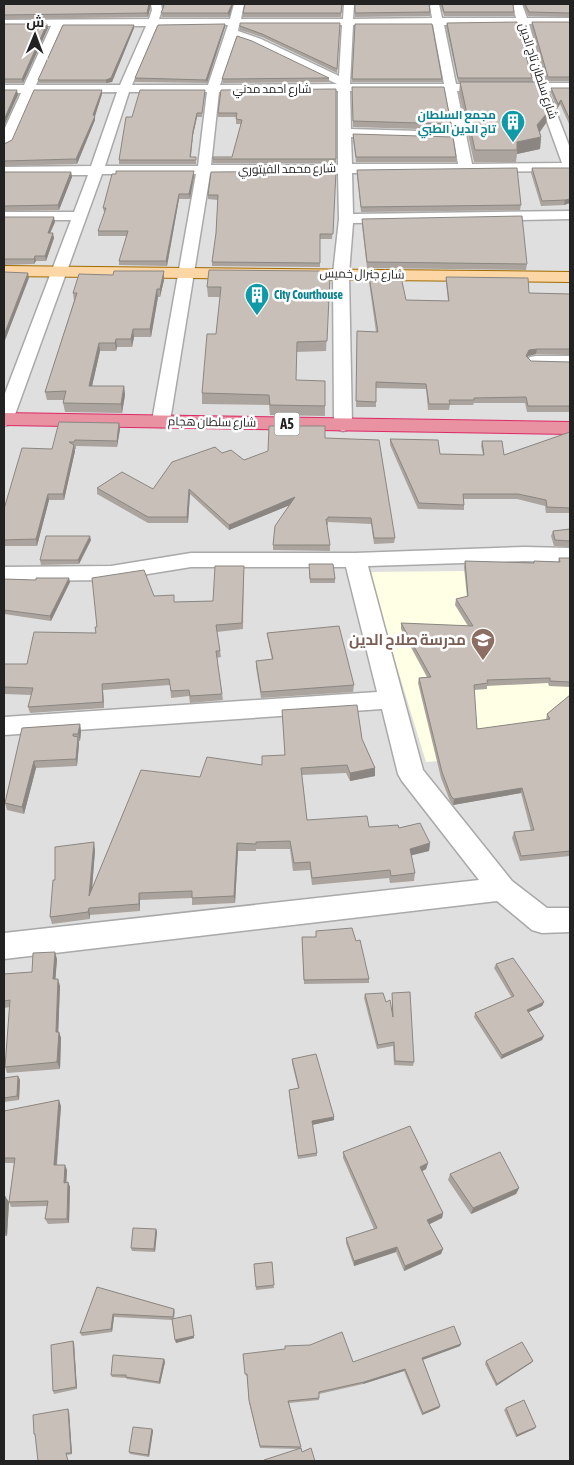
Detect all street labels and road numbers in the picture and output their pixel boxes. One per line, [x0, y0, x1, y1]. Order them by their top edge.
street label: شارع سلطان تاج الدين [515, 21, 560, 121]
street label: شارع احمد مدني [233, 82, 312, 99]
street label: شارع محمد الفيتوري [238, 161, 336, 180]
street label: شارع جنرال خميس [319, 266, 405, 283]
road number: A5 [274, 412, 300, 436]
street label: شارع سلطان هجام [168, 414, 256, 431]

